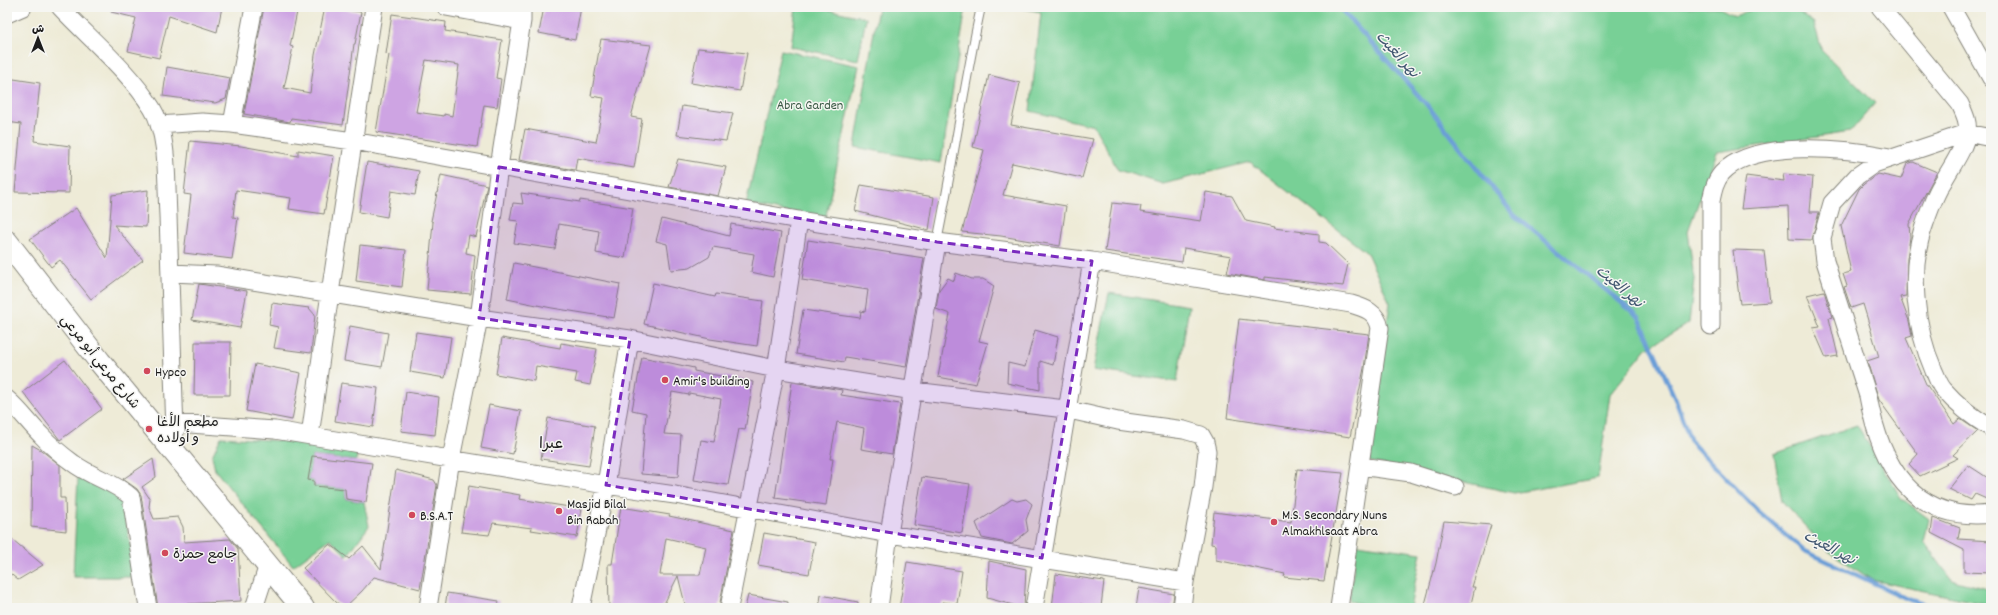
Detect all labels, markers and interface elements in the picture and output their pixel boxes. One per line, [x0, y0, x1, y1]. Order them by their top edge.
north arrow [18, 18, 58, 58]
text: ش [32, 22, 44, 38]
water label: نهر الغيث [1369, 27, 1425, 85]
park label: Abra Garden [777, 96, 843, 116]
water label: نهر الغيث [1590, 261, 1649, 315]
street label: شارع مرعي أبو مرعي [54, 311, 144, 414]
place label: Hypco [155, 363, 186, 383]
marker: Hypco [142, 366, 152, 376]
place label: Amir's building [673, 372, 750, 392]
marker: Amir's building [660, 375, 670, 385]
place label: مطعم الأغا و أولاده [157, 412, 219, 449]
marker: مطعم الأغا و أولاده [144, 424, 154, 434]
district label: عبرا [539, 433, 563, 456]
place label: Masjid Bilal Bin Rabah [567, 495, 627, 531]
marker: Masjid Bilal Bin Rabah [554, 506, 564, 516]
place label: M.S. Secondary Nuns Almakhlsaat Abra [1282, 506, 1388, 542]
place label: B.S.A.T [420, 507, 453, 527]
marker: B.S.A.T [407, 510, 417, 520]
marker: M.S. Secondary Nuns Almakhlsaat Abra [1269, 517, 1279, 527]
water label: نهر الغيث [1799, 526, 1861, 573]
place label: جامع حمزة [173, 545, 237, 565]
marker: جامع حمزة [160, 548, 170, 558]

